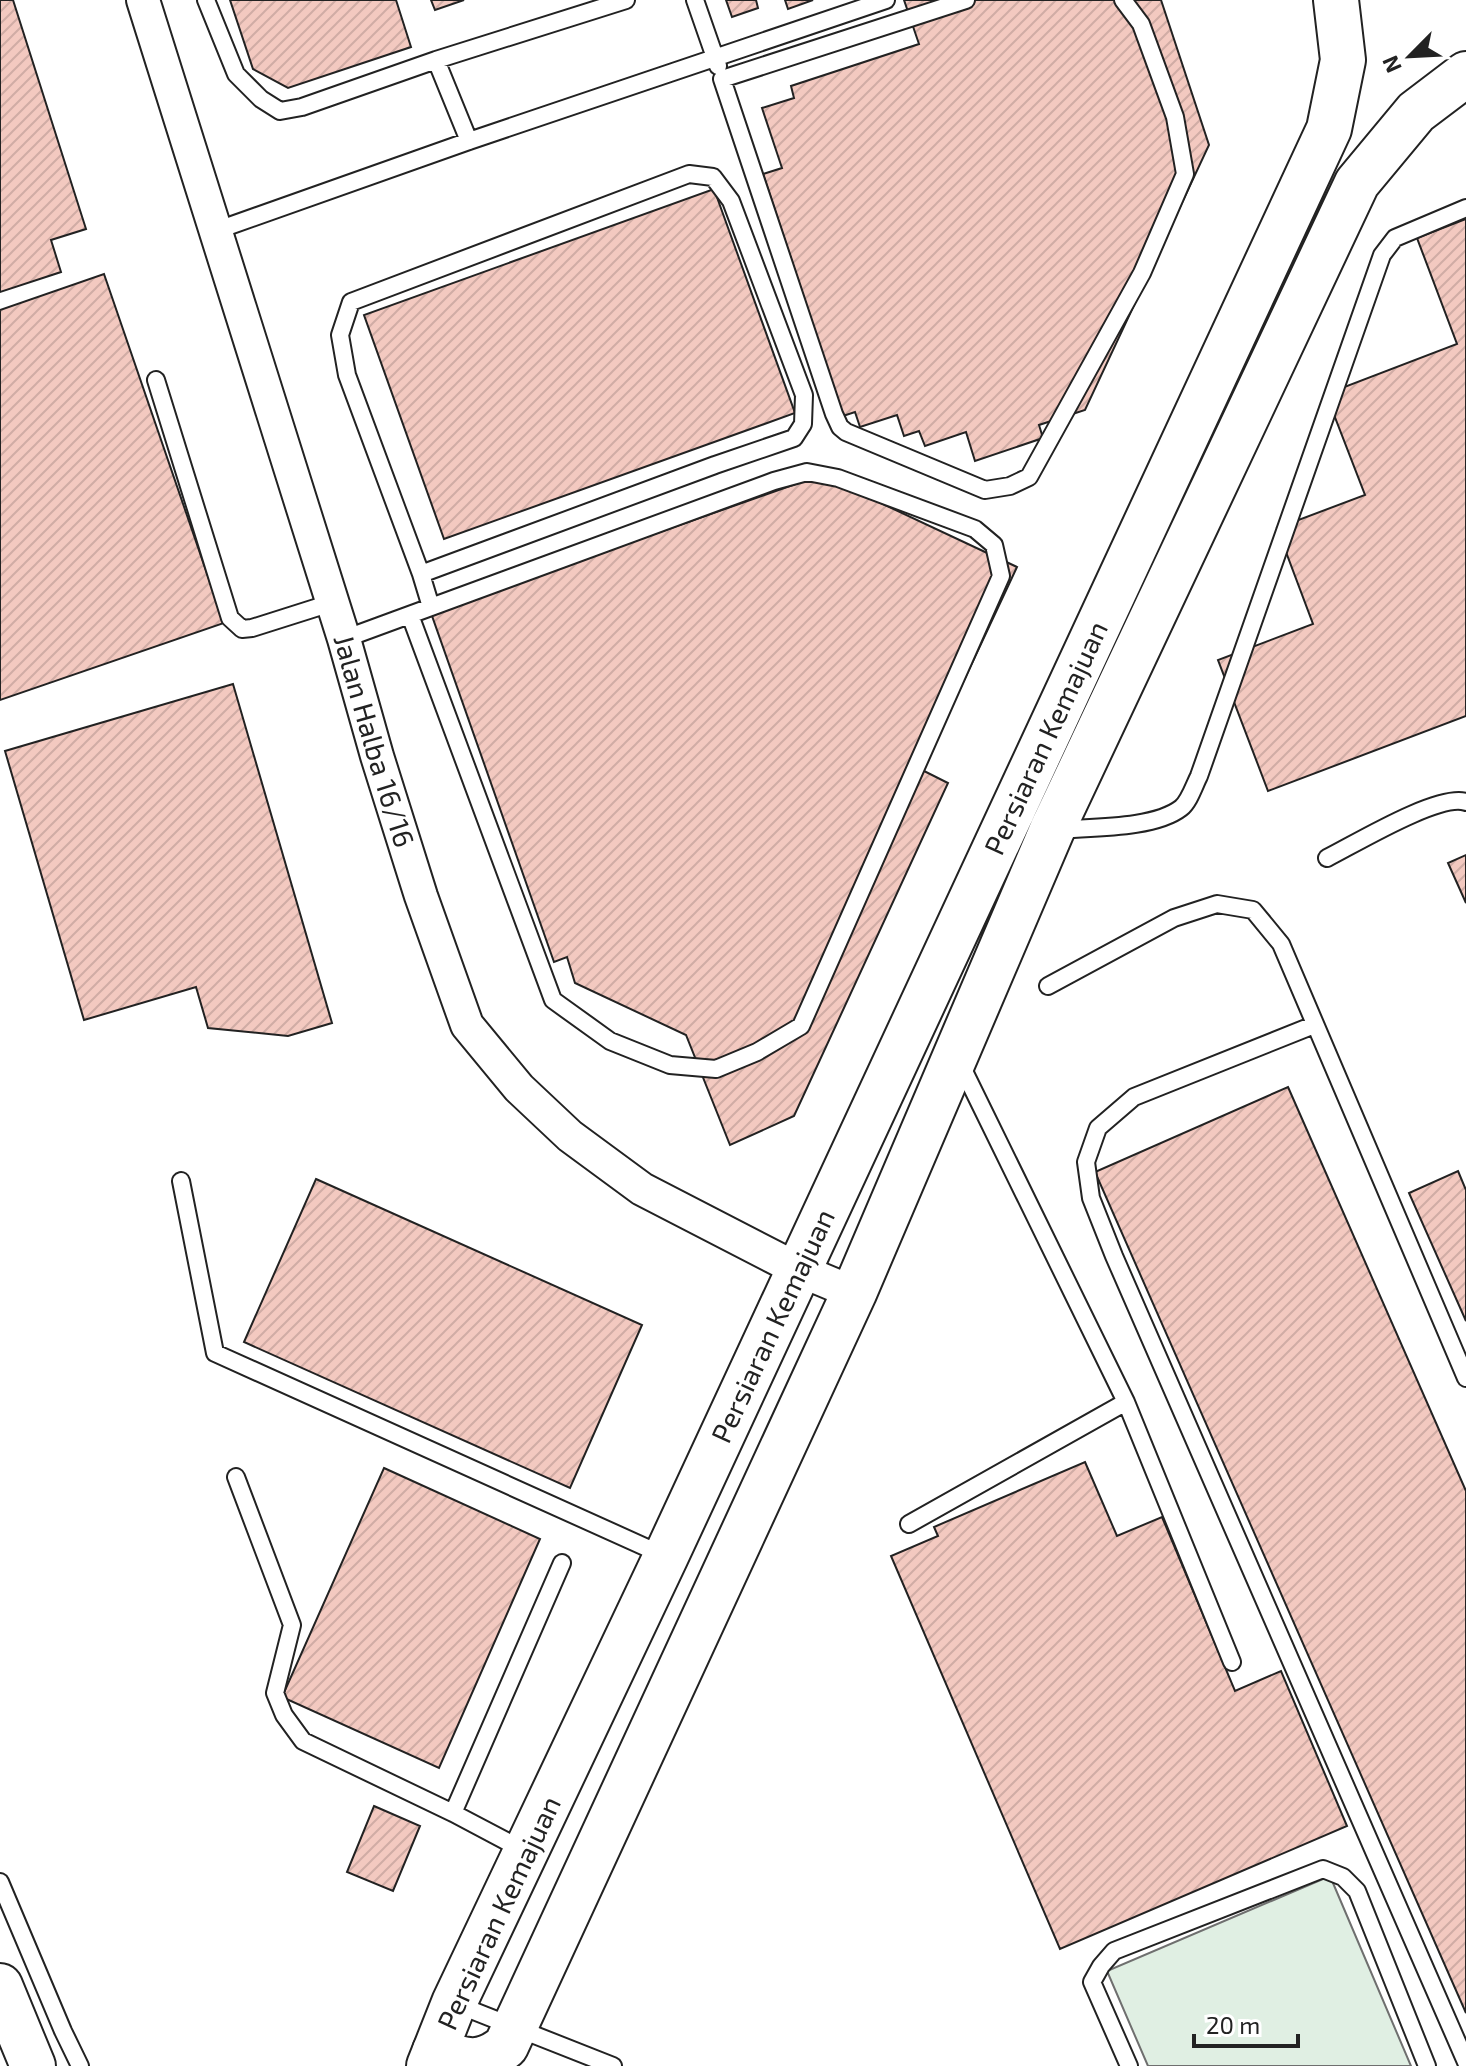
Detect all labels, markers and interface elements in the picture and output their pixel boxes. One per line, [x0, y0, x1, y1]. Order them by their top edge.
north arrow [1370, 16, 1450, 96]
text: N [1376, 52, 1406, 77]
street label: Persiaran Kemajuan [976, 615, 1114, 860]
street label: Jalan Halba 16/16 [328, 630, 423, 851]
street label: Persiaran Kemajuan [703, 1203, 841, 1448]
street label: Persiaran Kemajuan [429, 1790, 567, 2035]
scale bar [1194, 1998, 1298, 2048]
text: 20 m [1206, 2010, 1260, 2039]

